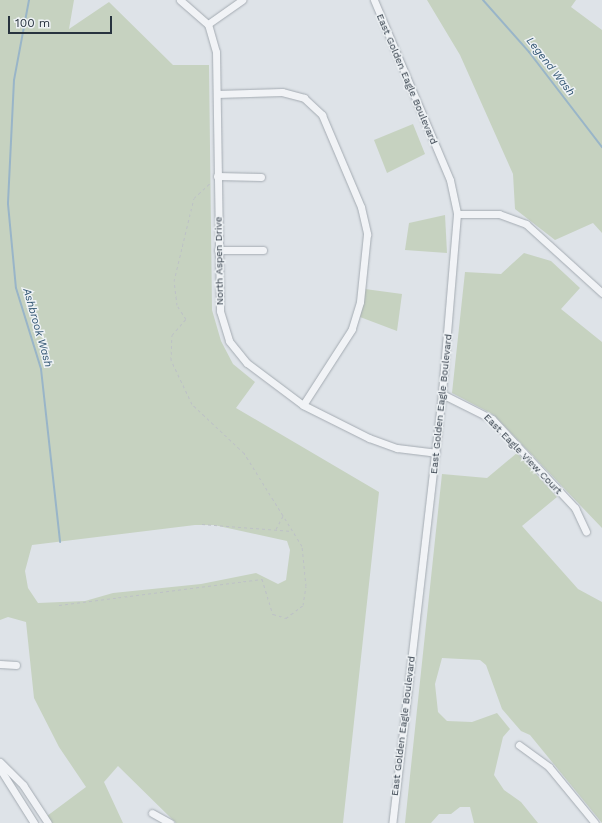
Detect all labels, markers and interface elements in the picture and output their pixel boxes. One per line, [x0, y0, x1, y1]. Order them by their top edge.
scale bar [10, 8, 114, 34]
street label: East Golden Eagle Boulevard [374, 12, 440, 146]
text: 100 m [15, 16, 50, 30]
water label: Legend Wash [523, 35, 577, 99]
street label: North Aspen Drive [212, 216, 226, 306]
water label: Ashbrook Wash [19, 287, 55, 369]
street label: East Golden Eagle Boulevard [428, 333, 454, 475]
street label: East Eagle View Court [481, 411, 565, 497]
street label: East Golden Eagle Boulevard [388, 655, 418, 797]

